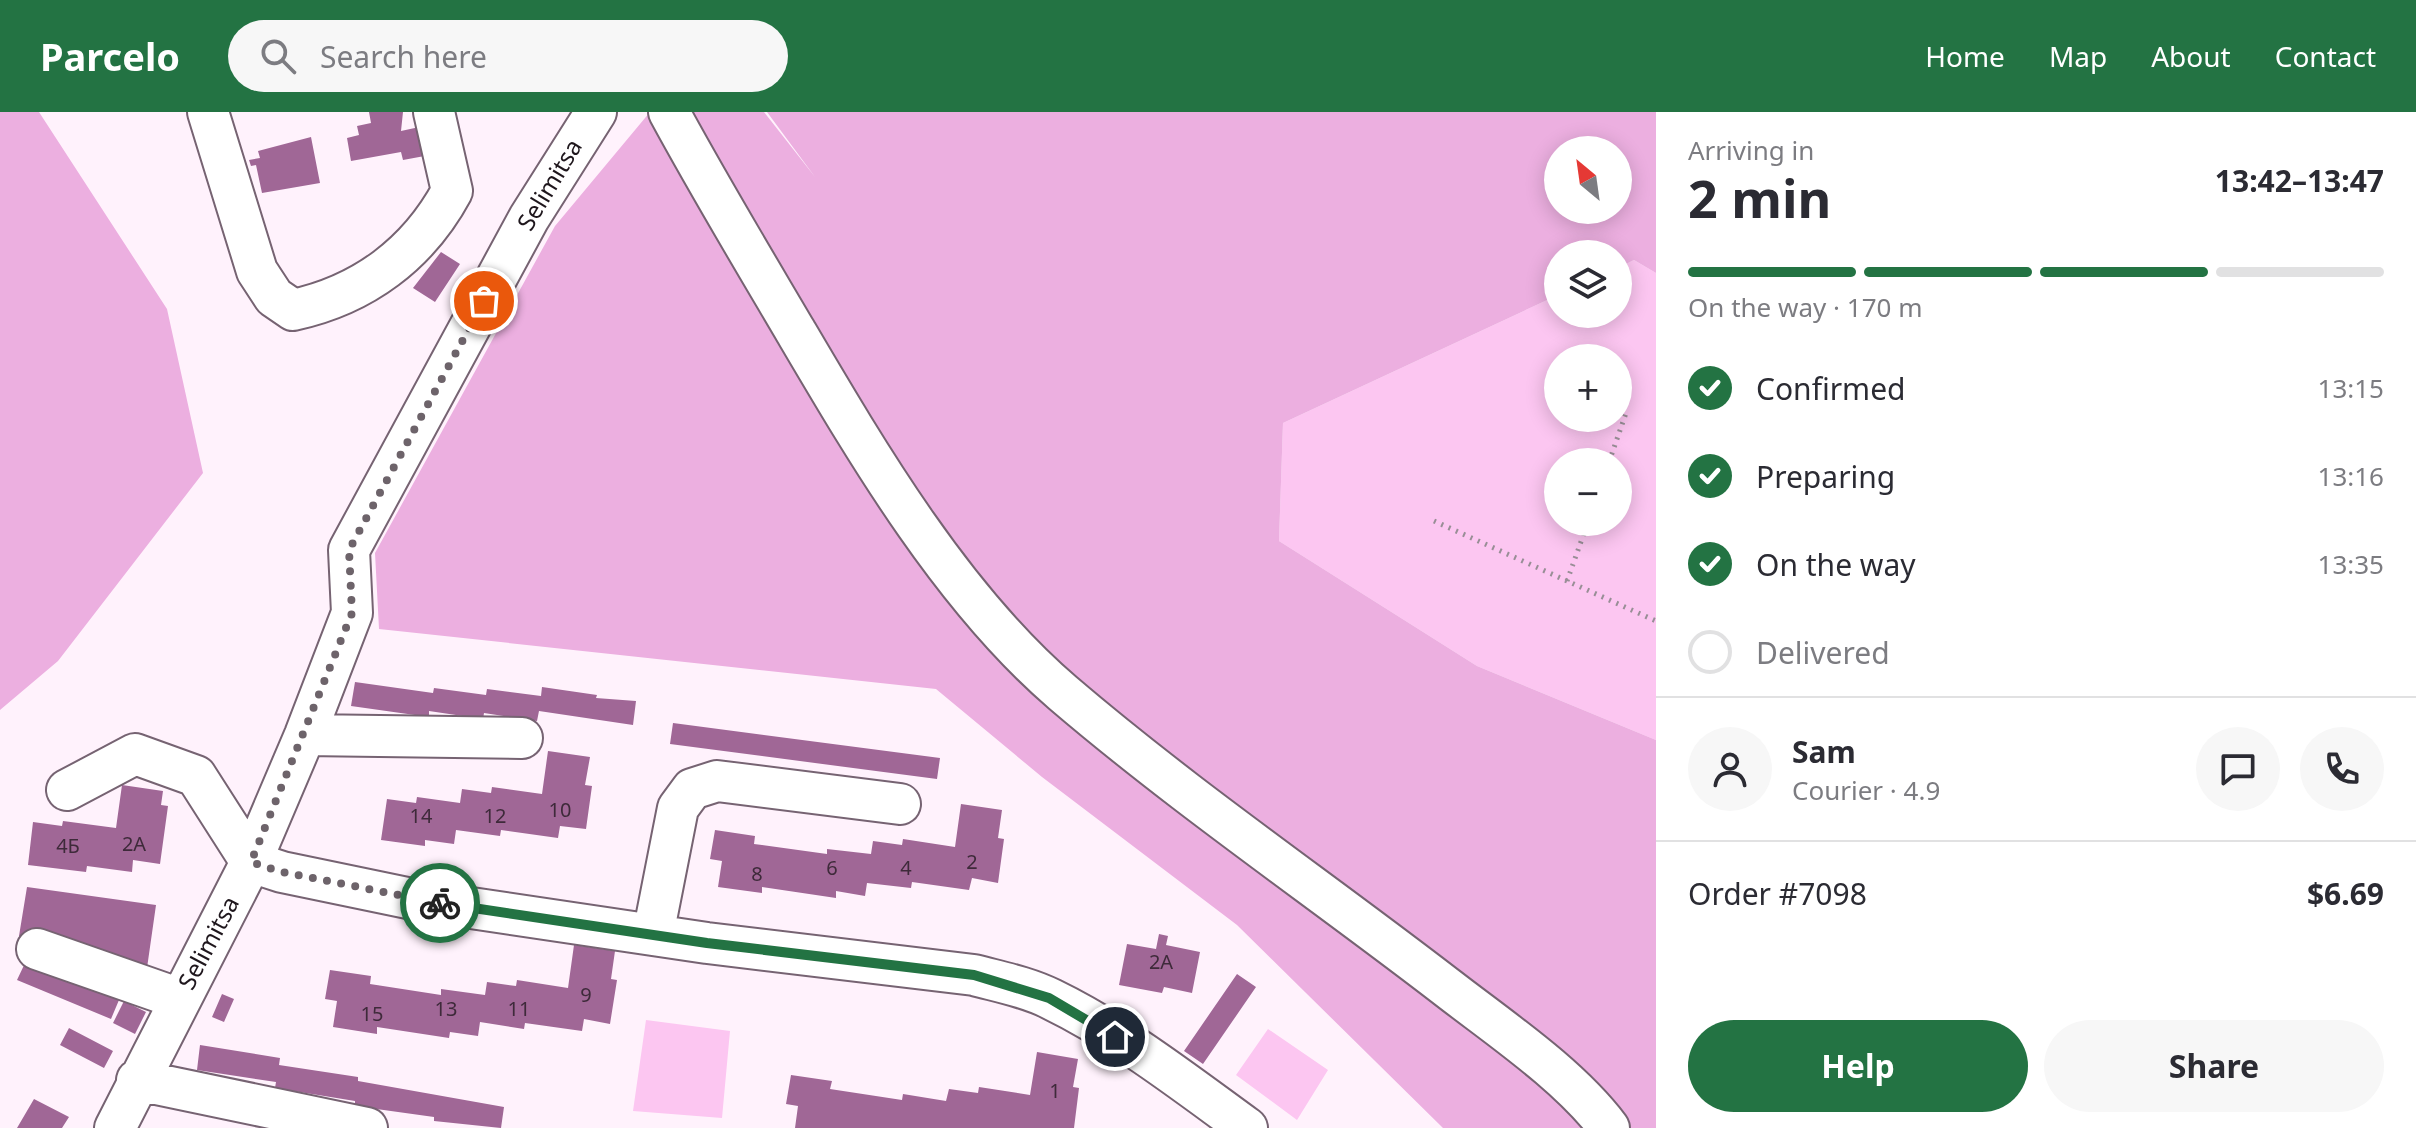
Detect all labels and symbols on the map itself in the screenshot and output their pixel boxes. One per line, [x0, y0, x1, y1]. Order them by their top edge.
street label: Selimitsa [508, 132, 589, 236]
north arrow [1544, 136, 1632, 224]
pin [450, 267, 518, 335]
house number: 10 [549, 796, 571, 823]
house number: 14 [410, 802, 433, 829]
house number: 12 [484, 802, 506, 829]
house number: 2А [122, 830, 146, 857]
house number: 4Б [56, 832, 80, 859]
house number: 2 [966, 848, 978, 875]
house number: 6 [826, 854, 838, 881]
house number: 4 [900, 854, 912, 881]
house number: 8 [751, 860, 763, 887]
courier [400, 863, 480, 943]
street label: Selimitsa [169, 890, 246, 995]
house number: 2А [1149, 948, 1173, 975]
house number: 9 [580, 981, 592, 1008]
house number: 13 [435, 995, 457, 1022]
house number: 11 [508, 995, 530, 1022]
house number: 15 [361, 1000, 383, 1027]
pin [1081, 1003, 1149, 1071]
house number: 1 [1049, 1077, 1061, 1104]

